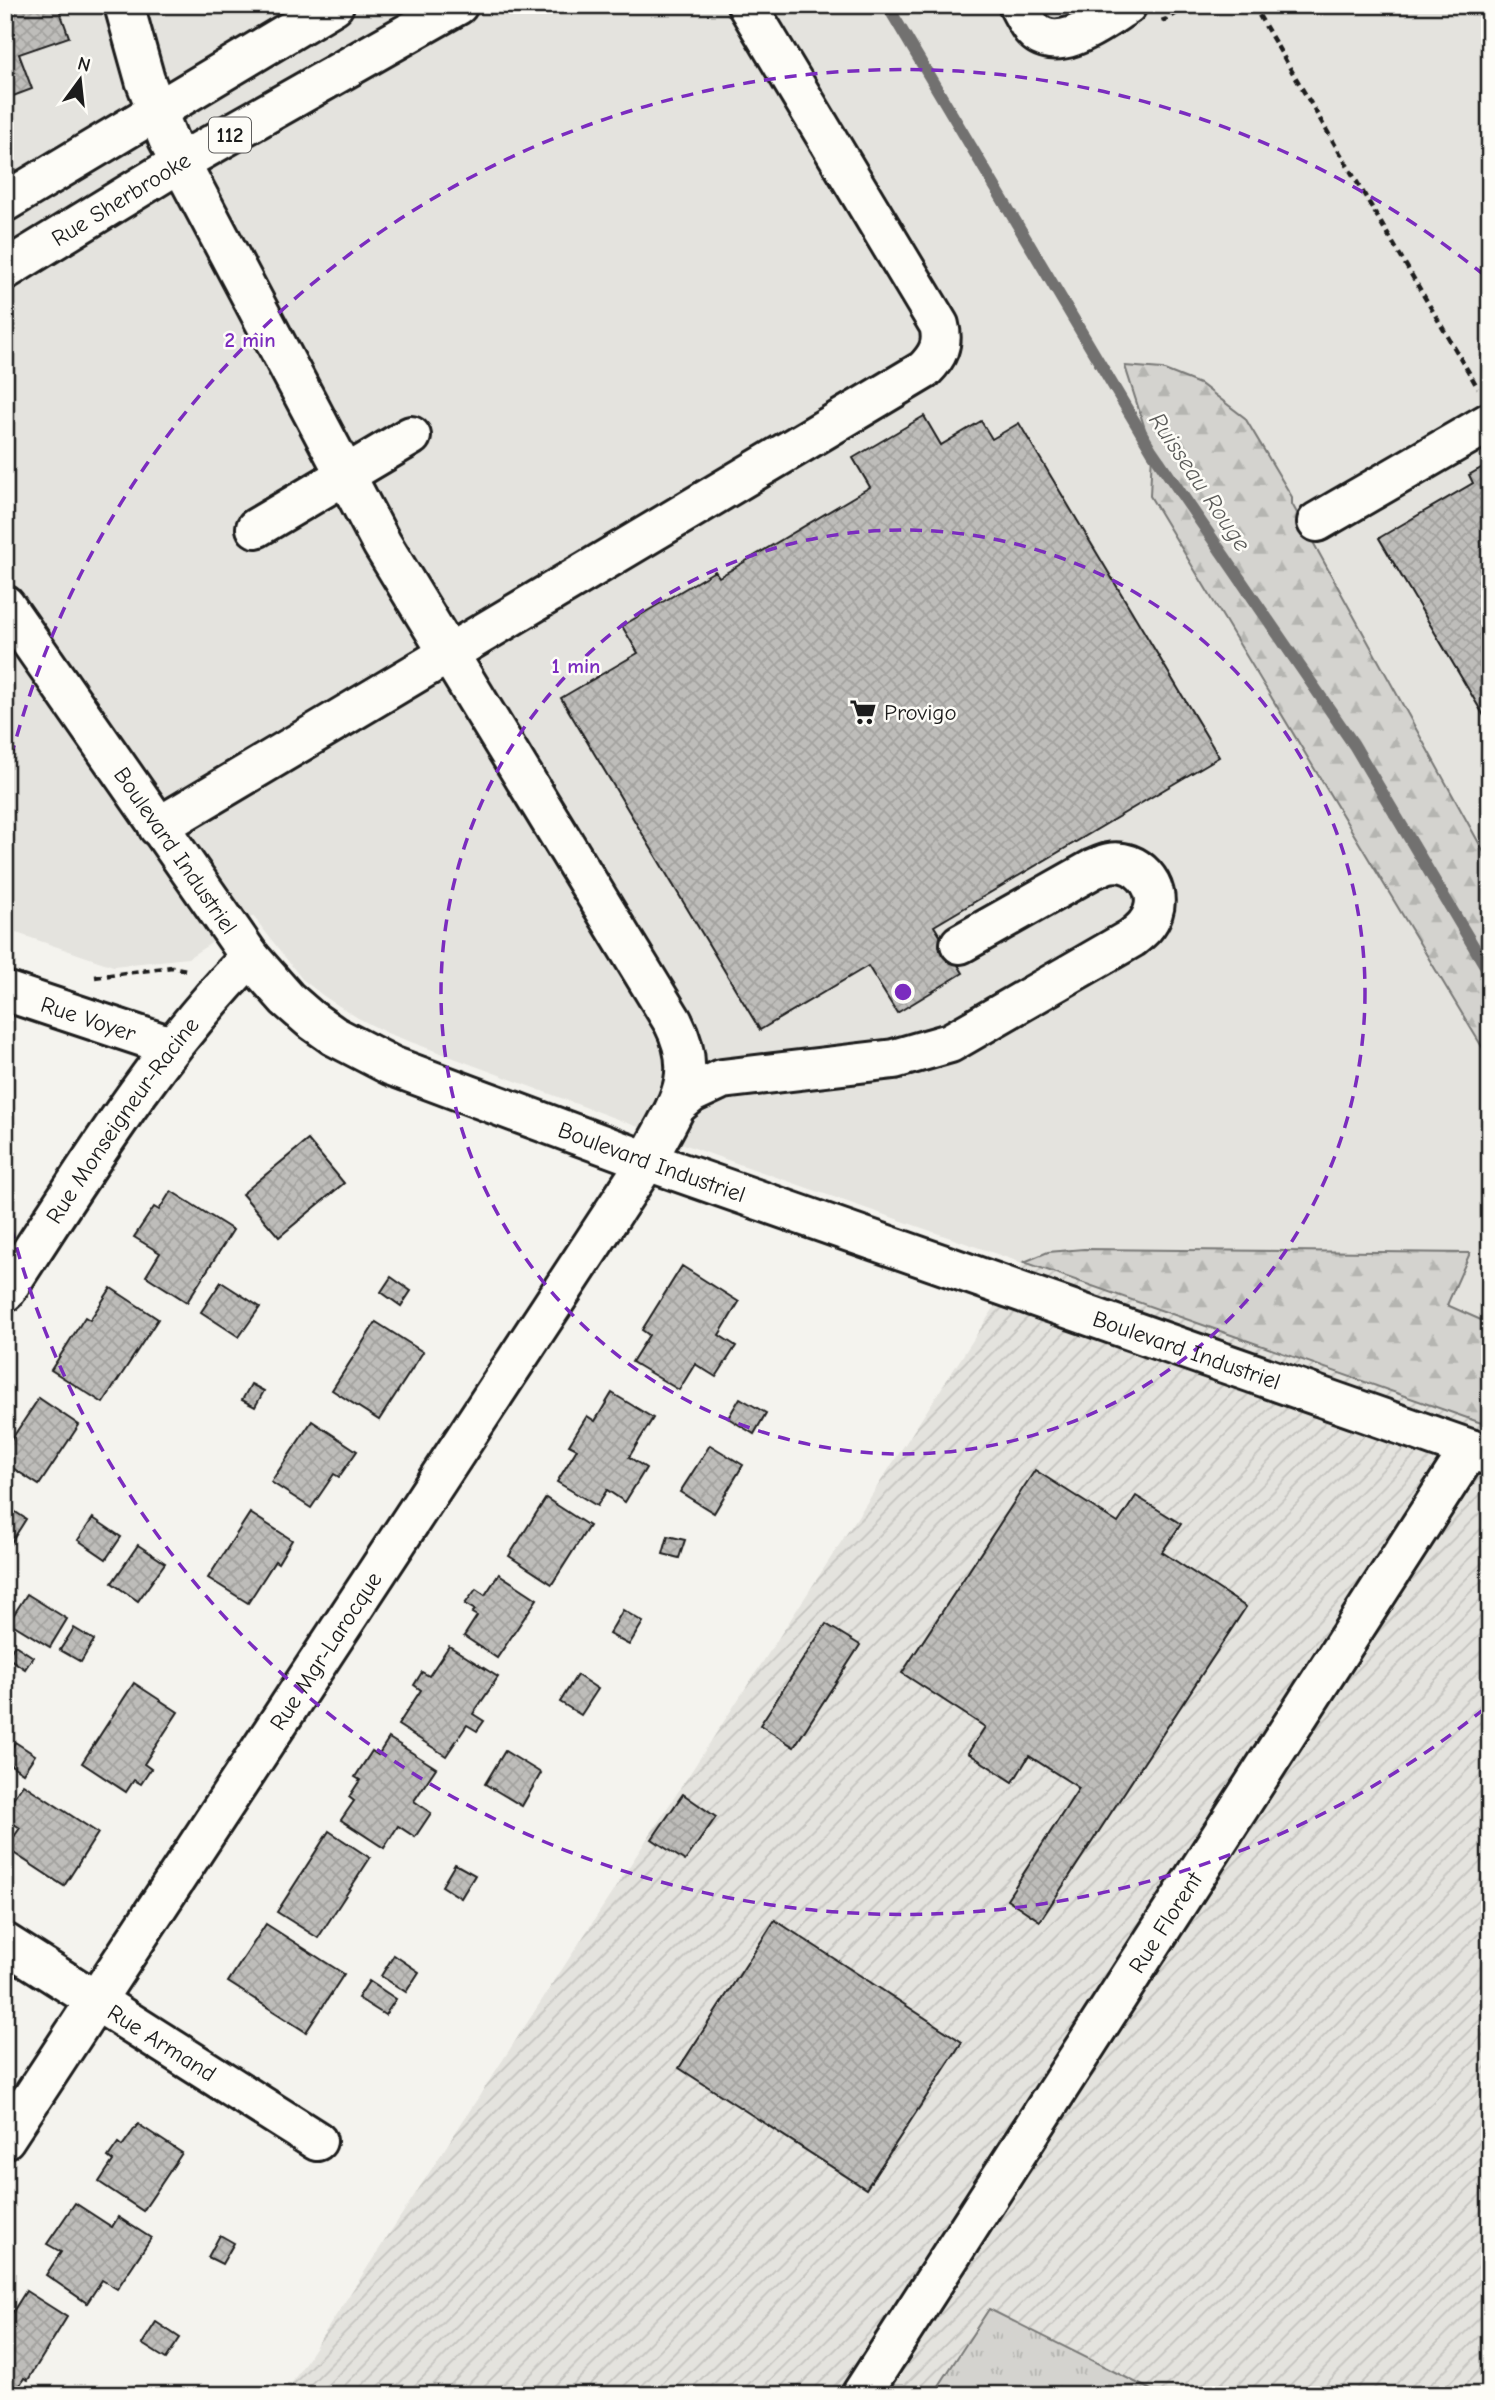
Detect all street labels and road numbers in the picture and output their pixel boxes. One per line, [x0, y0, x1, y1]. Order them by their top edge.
road number: 112 [209, 118, 251, 152]
street label: Rue Sherbrooke [47, 146, 195, 252]
street label: Boulevard Industriel [108, 762, 243, 939]
street label: Rue Voyer [37, 991, 140, 1048]
street label: Rue Monseigneur-Racine [40, 1012, 205, 1229]
street label: Boulevard Industriel [554, 1116, 749, 1208]
street label: Boulevard Industriel [1089, 1305, 1284, 1396]
street label: Rue Mgr-Larocque [264, 1567, 388, 1735]
street label: Rue Florent [1123, 1866, 1209, 1978]
street label: Rue Armand [103, 1999, 221, 2087]

